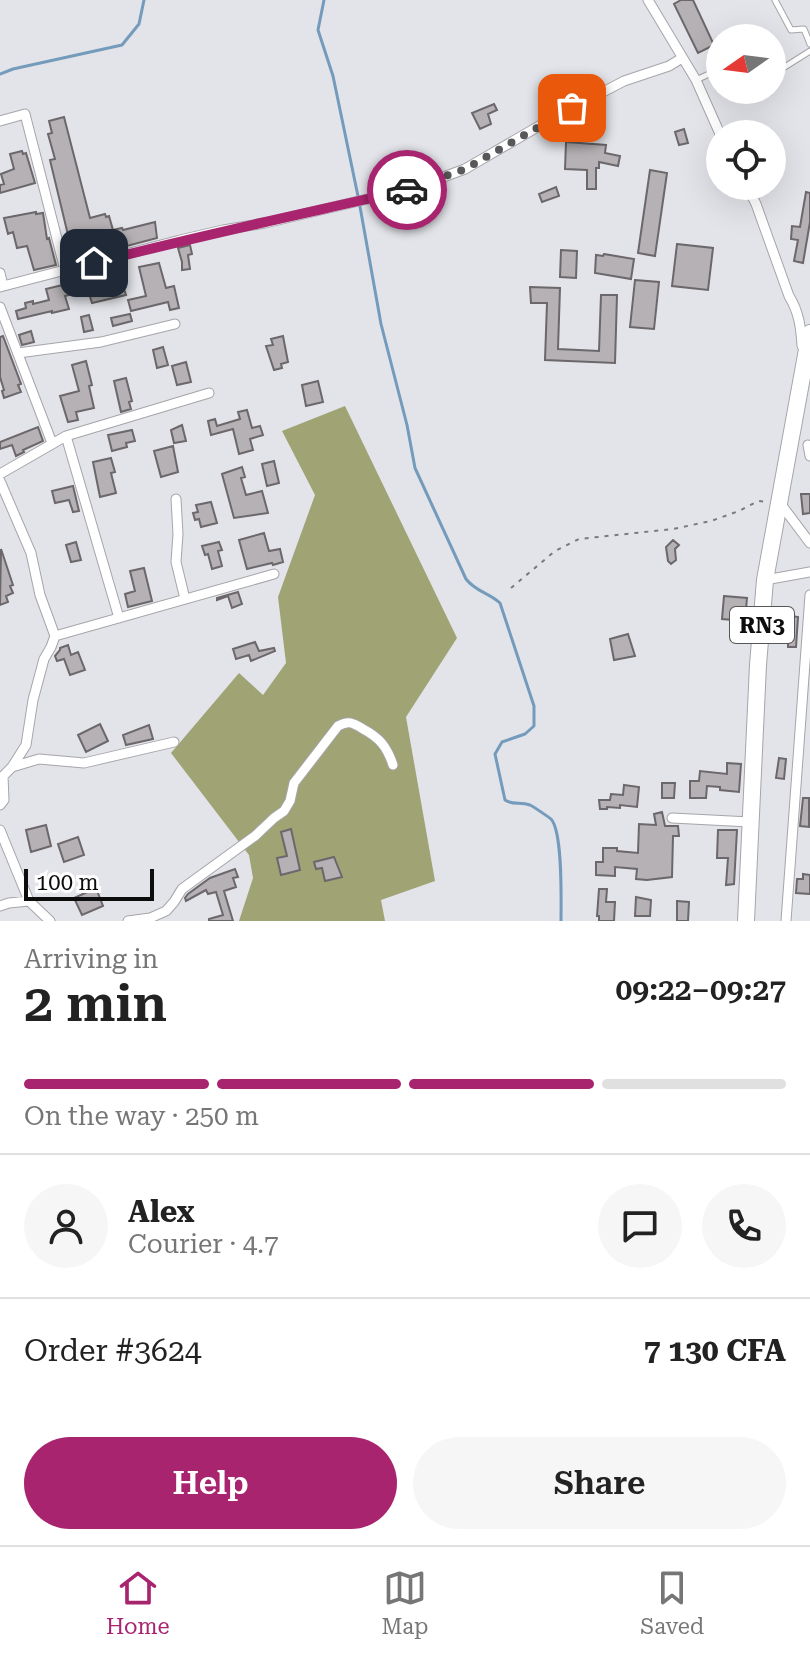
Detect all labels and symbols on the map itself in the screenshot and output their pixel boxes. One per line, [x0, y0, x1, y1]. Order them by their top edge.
north arrow [706, 24, 786, 104]
pin [538, 74, 606, 142]
courier [367, 150, 447, 230]
pin [60, 229, 128, 297]
road number: RN3 [730, 607, 794, 643]
scale bar [24, 865, 154, 901]

